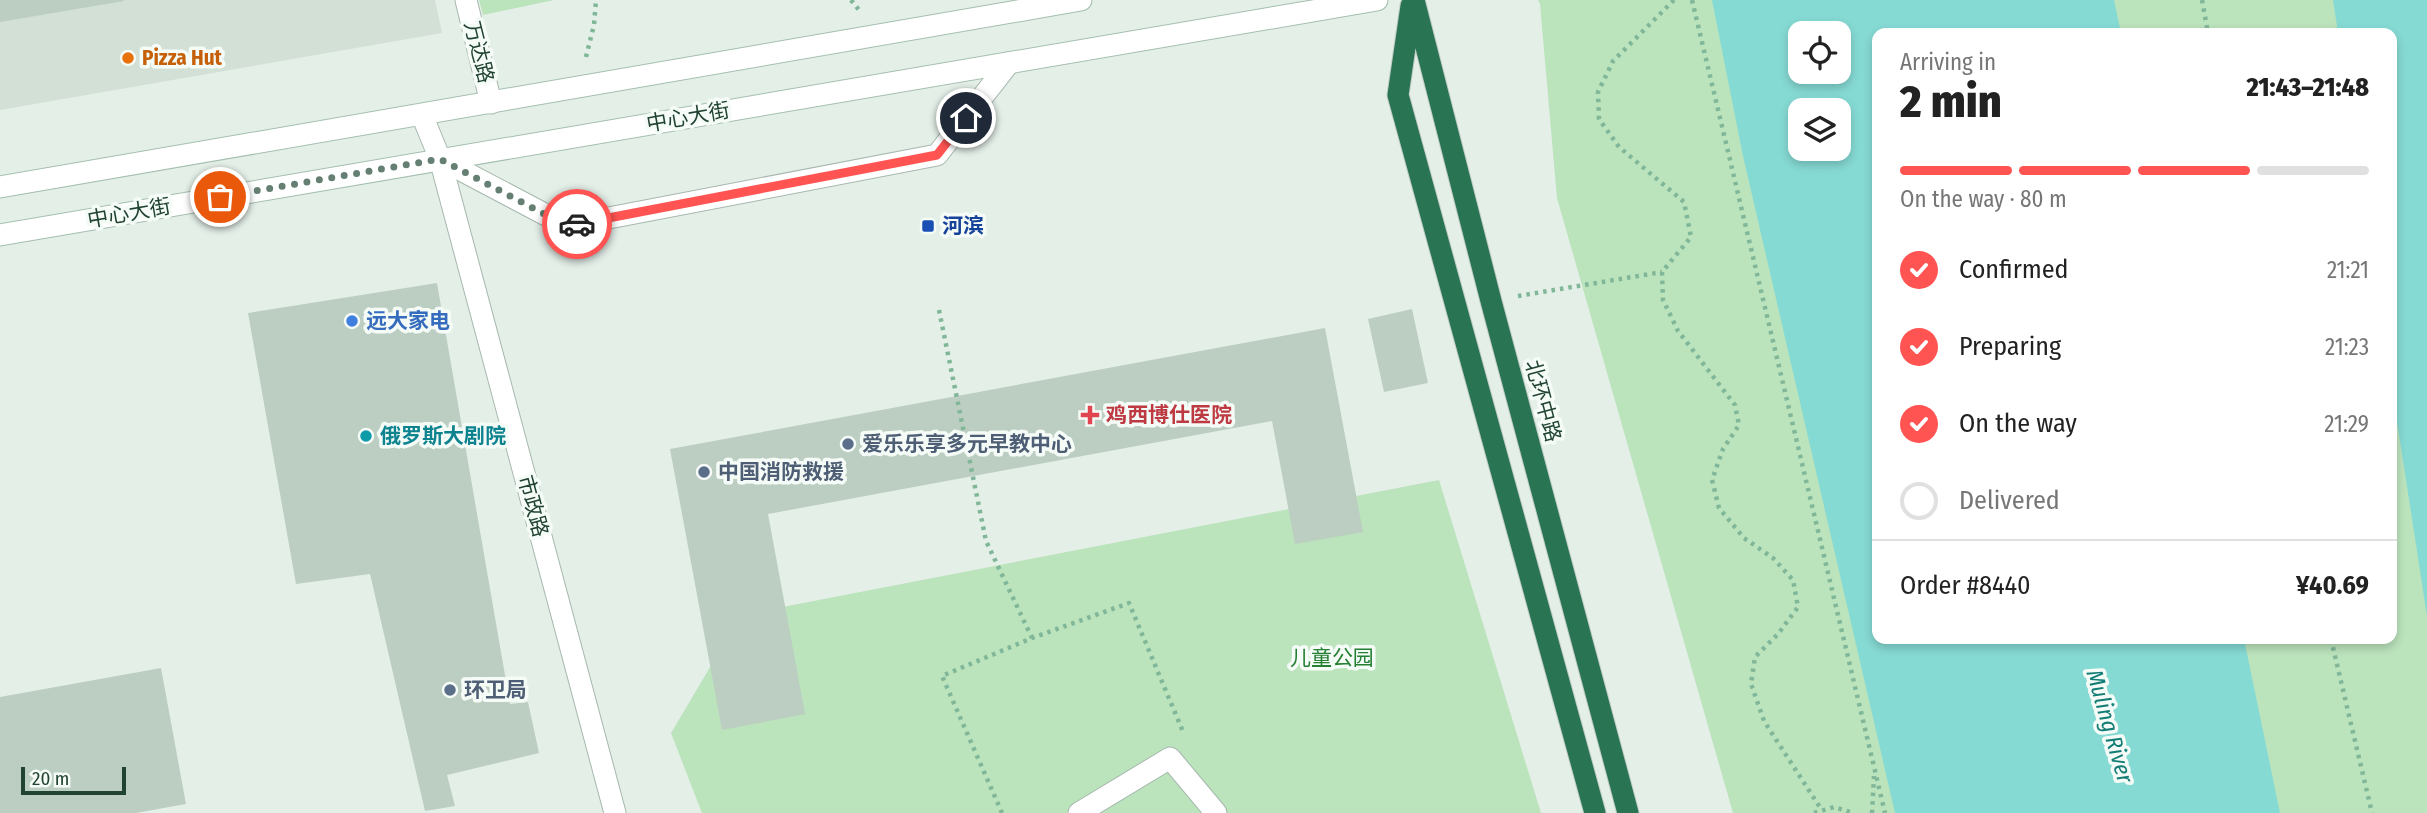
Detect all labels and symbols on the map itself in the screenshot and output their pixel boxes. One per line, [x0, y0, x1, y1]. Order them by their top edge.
street label: 万达路 [459, 18, 499, 86]
place label: Pizza Hut [142, 45, 223, 71]
marker: Pizza Hut [120, 50, 136, 66]
pin [936, 88, 996, 148]
street label: 中心大街 [644, 97, 732, 137]
pin [190, 167, 250, 227]
courier [542, 189, 612, 259]
street label: 中心大街 [85, 193, 173, 233]
place label: 河滨 [942, 213, 984, 239]
marker: 河滨 [920, 218, 936, 234]
place label: 远大家电 [366, 308, 450, 334]
marker: 远大家电 [344, 313, 360, 329]
street label: 北环中路 [1520, 357, 1566, 445]
place label: 鸡西博仕医院 [1106, 402, 1232, 428]
marker: 鸡西博仕医院 [1080, 405, 1100, 425]
place label: 俄罗斯大剧院 [380, 423, 506, 449]
marker: 俄罗斯大剧院 [358, 428, 374, 444]
place label: 爱乐乐享多元早教中心 [862, 431, 1072, 457]
marker: 爱乐乐享多元早教中心 [840, 436, 856, 452]
place label: 中国消防救援 [718, 459, 844, 485]
marker: 中国消防救援 [696, 464, 712, 480]
street label: 市政路 [512, 472, 554, 540]
park label: 儿童公园 [1290, 645, 1374, 671]
water label: Muling River [2080, 666, 2140, 787]
place label: 环卫局 [464, 677, 527, 703]
marker: 环卫局 [442, 682, 458, 698]
scale bar [21, 764, 126, 796]

